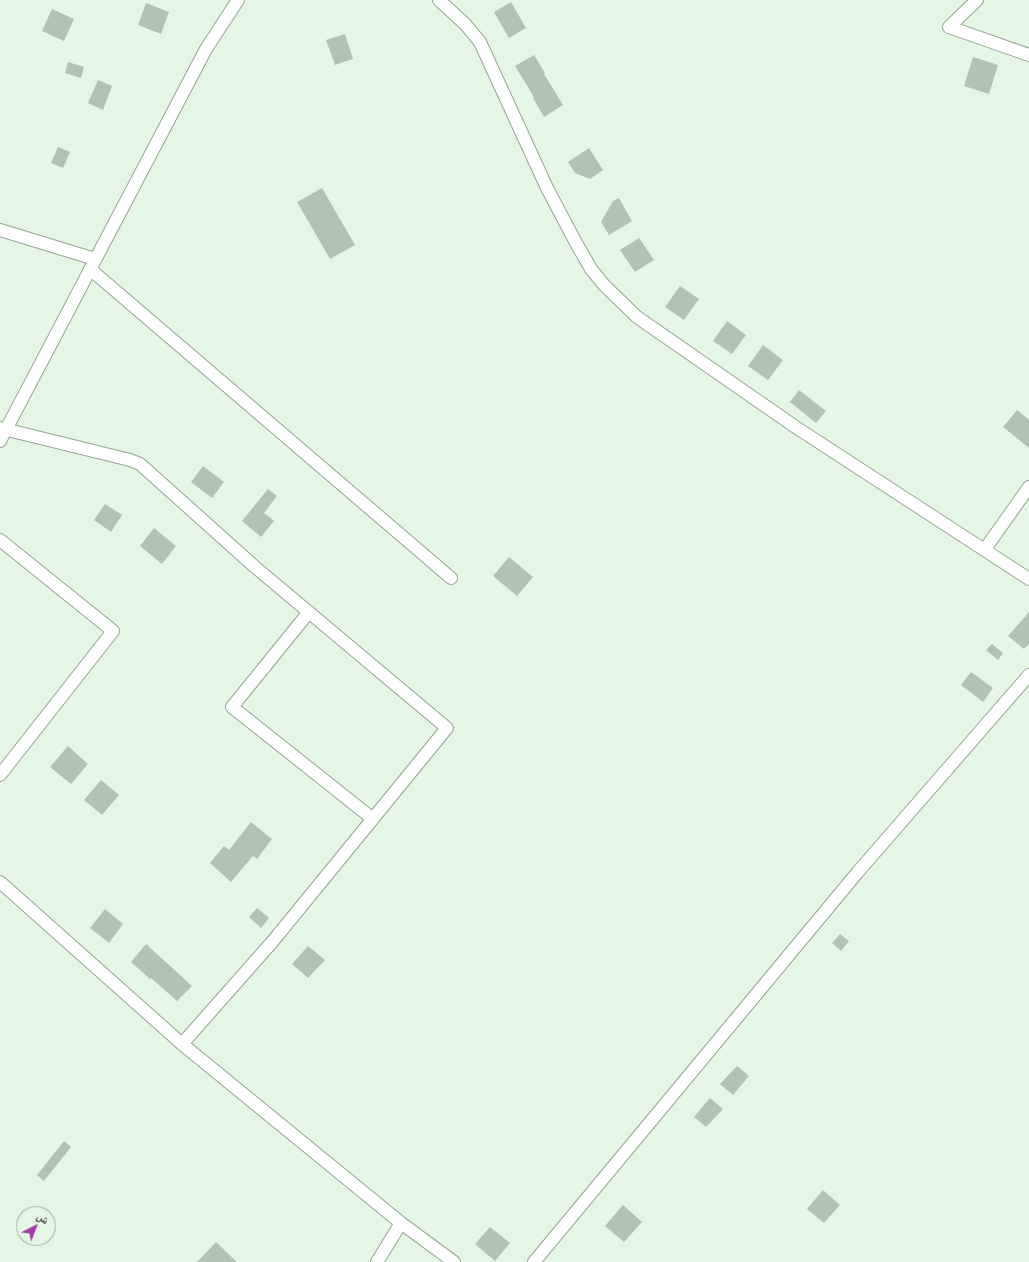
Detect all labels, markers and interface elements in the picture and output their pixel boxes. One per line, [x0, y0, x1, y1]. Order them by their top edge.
north arrow [16, 1206, 56, 1246]
text: ش [35, 1209, 52, 1226]

